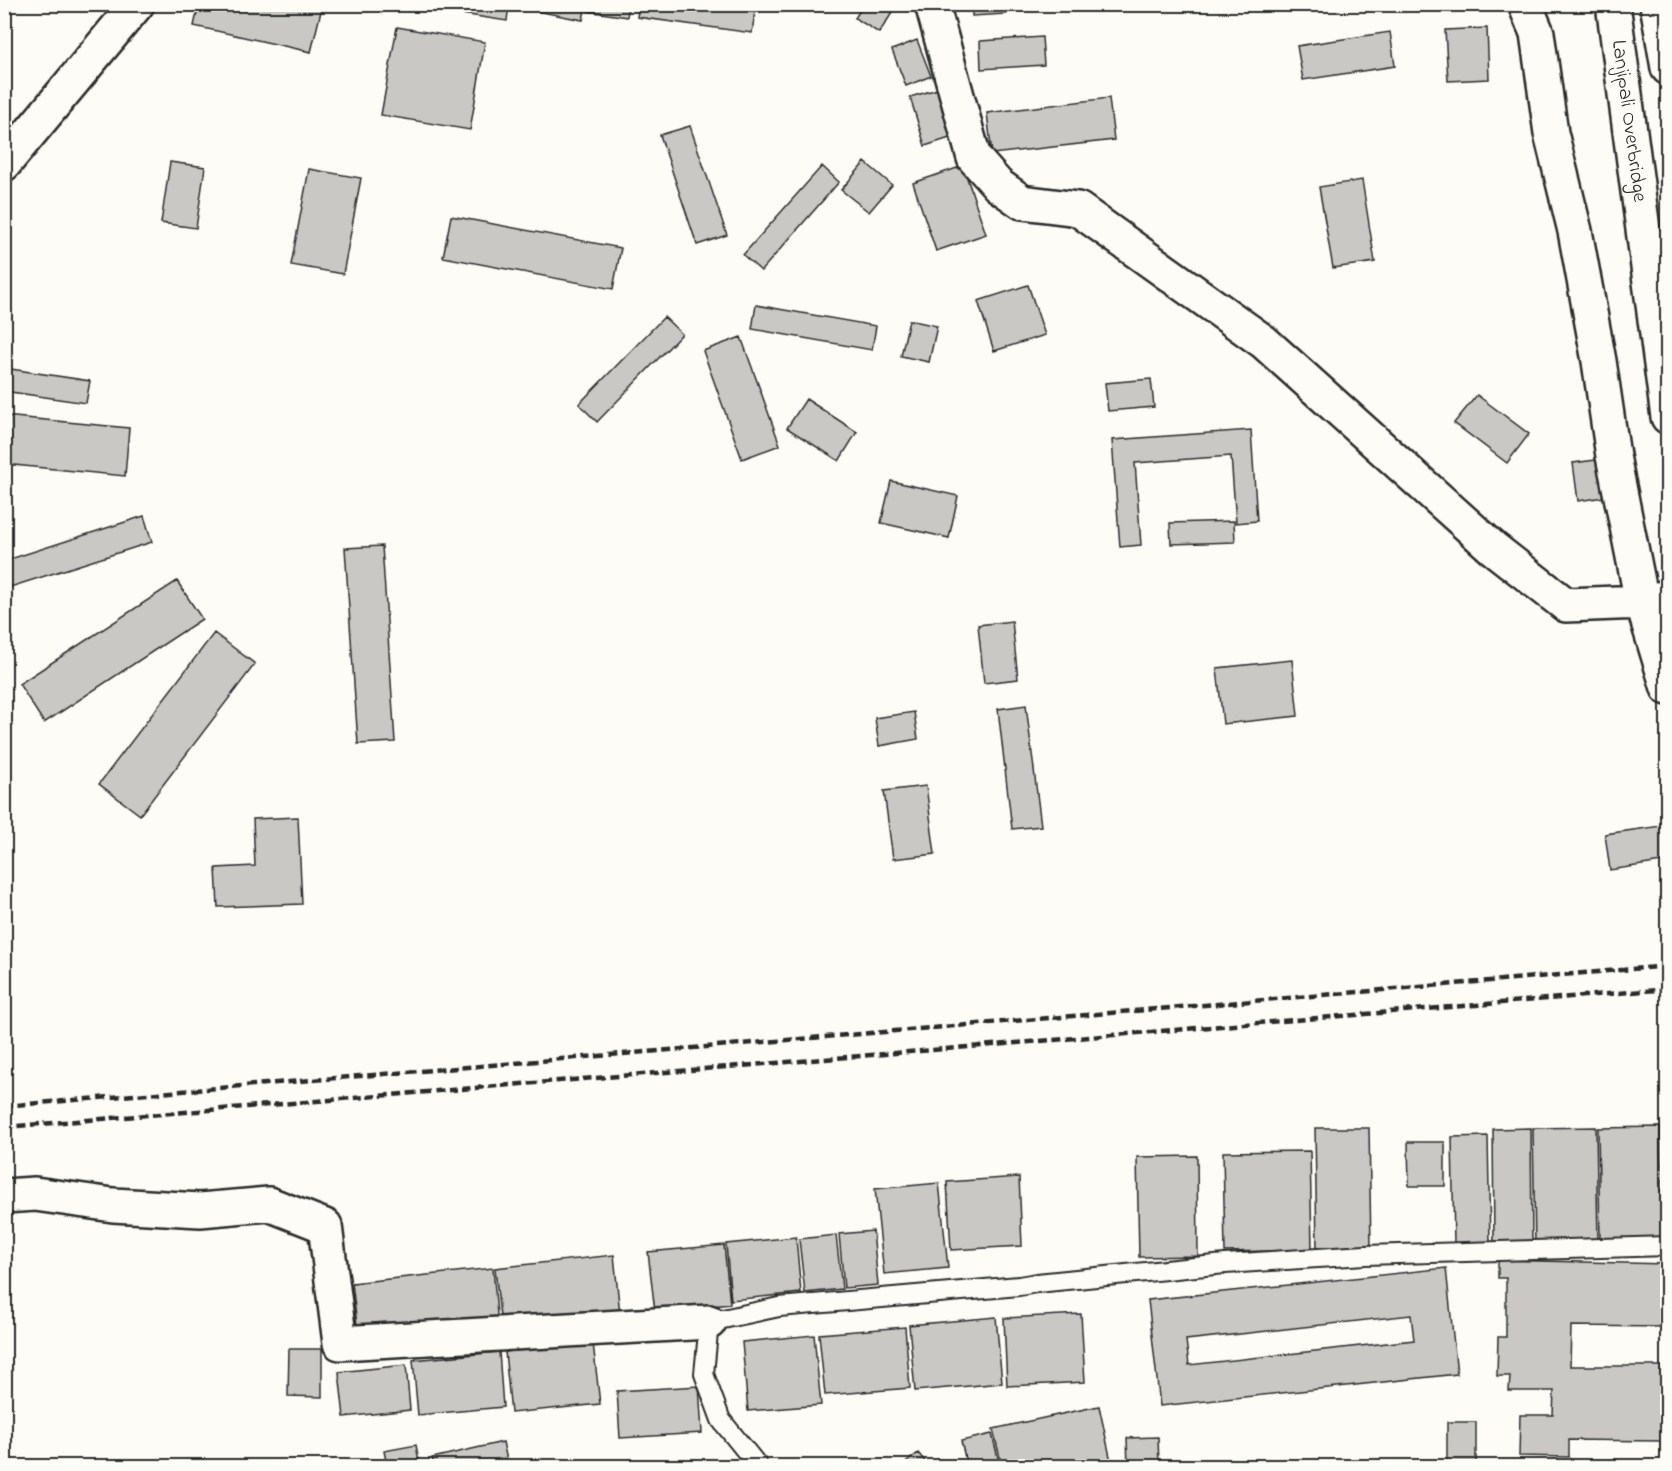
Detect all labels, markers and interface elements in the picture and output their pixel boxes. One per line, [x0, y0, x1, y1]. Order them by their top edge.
street label: Lanjipali Overbridge [1603, 38, 1654, 205]

